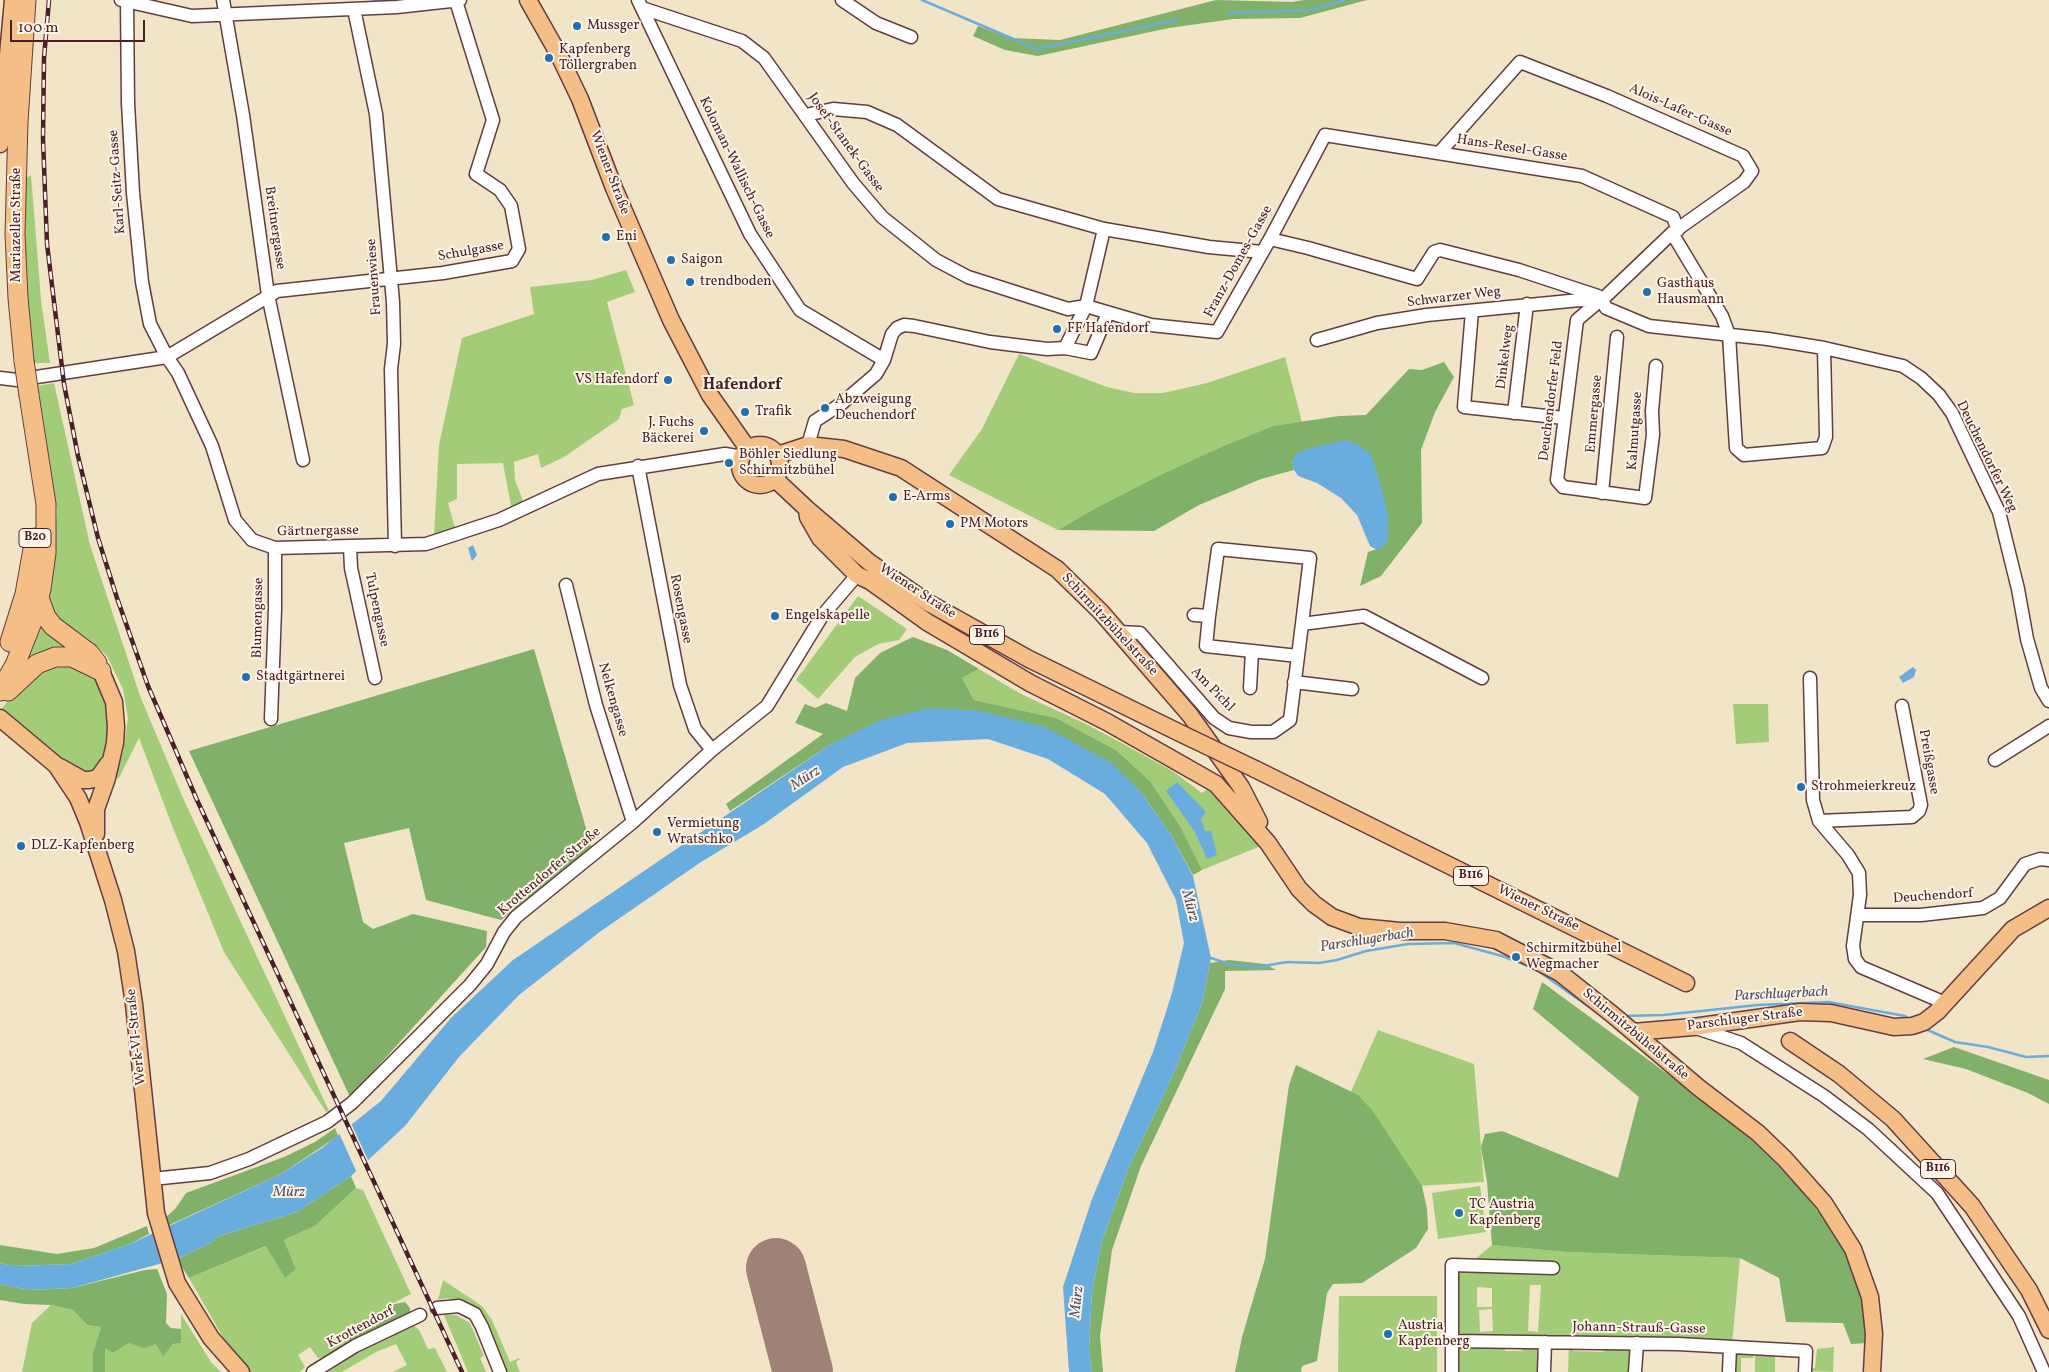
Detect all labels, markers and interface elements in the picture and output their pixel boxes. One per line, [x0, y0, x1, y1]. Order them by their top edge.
scale bar [12, 10, 148, 42]
text: 100 m [18, 18, 58, 39]
place label: Mussger [587, 18, 639, 34]
marker: Mussger [571, 20, 583, 32]
place label: Kapfenberg Töllergraben [559, 42, 637, 74]
marker: Kapfenberg Töllergraben [543, 52, 555, 64]
street label: Alois-Lafer-Gasse [1626, 81, 1734, 141]
street label: Josef-Stanek-Gasse [803, 90, 887, 196]
street label: Koloman-Wallisch-Gasse [694, 95, 778, 241]
street label: Karl-Seitz-Gasse [106, 129, 130, 235]
street label: Wiener Straße [585, 129, 633, 217]
street label: Hans-Resel-Gasse [1455, 132, 1569, 166]
street label: Mariazeller Straße [9, 168, 25, 282]
street label: Breitnergasse [260, 185, 288, 271]
street label: Franz-Domes-Gasse [1201, 203, 1277, 321]
place label: Eni [616, 229, 637, 245]
marker: Eni [600, 231, 612, 243]
street label: Frauenwiese [364, 238, 386, 316]
street label: Schulgasse [437, 238, 505, 266]
place label: Saigon [681, 252, 723, 268]
marker: Saigon [665, 254, 677, 266]
place label: trendboden [700, 274, 772, 290]
marker: trendboden [684, 276, 696, 288]
place label: Gasthaus Hausmann [1657, 276, 1724, 308]
street label: Schwarzer Weg [1406, 284, 1502, 312]
marker: Gasthaus Hausmann [1641, 286, 1653, 298]
place label: FF Hafendorf [1067, 321, 1149, 337]
marker: FF Hafendorf [1051, 323, 1063, 335]
street label: Dinkelweg [1494, 323, 1518, 391]
street label: Deuchendorfer Feld [1536, 340, 1568, 462]
place label: VS Hafendorf [575, 372, 658, 388]
marker: VS Hafendorf [662, 374, 674, 386]
street label: Emmergasse [1583, 374, 1607, 454]
district label: Hafendorf [703, 376, 781, 396]
street label: Kalmutgasse [1625, 391, 1647, 471]
place label: Abzweigung Deuchendorf [835, 392, 915, 424]
street label: Deuchendorfer Weg [1952, 398, 2020, 516]
marker: Abzweigung Deuchendorf [819, 402, 831, 414]
place label: Trafik [755, 404, 792, 420]
marker: Trafik [739, 406, 751, 418]
place label: J. Fuchs Bäckerei [642, 415, 694, 448]
marker: J. Fuchs Bäckerei [698, 425, 710, 437]
place label: Böhler Siedlung Schirmitzbühel [739, 447, 837, 480]
marker: Böhler Siedlung Schirmitzbühel [723, 457, 735, 469]
place label: E-Arms [903, 489, 950, 505]
marker: E-Arms [887, 491, 899, 503]
place label: PM Motors [960, 516, 1028, 532]
marker: PM Motors [944, 518, 956, 530]
street label: Gärtnergasse [277, 523, 359, 541]
road number: B20 [19, 528, 51, 548]
street label: Wiener Straße [875, 561, 959, 623]
street label: Schirmitzbühelstraße [1057, 570, 1161, 680]
street label: Tulpengasse [360, 571, 392, 649]
street label: Rosengasse [665, 573, 695, 645]
street label: Blumengasse [250, 577, 268, 659]
place label: Engelskapelle [785, 608, 870, 624]
marker: Engelskapelle [769, 610, 781, 622]
road number: B116 [970, 626, 1004, 644]
street label: Nelkengasse [593, 661, 631, 739]
street label: Am Pichl [1187, 664, 1237, 716]
place label: Stadtgärtnerei [256, 669, 345, 685]
marker: Stadtgärtnerei [240, 671, 252, 683]
street label: Preißgasse [1914, 728, 1942, 796]
water label: Mürz [788, 763, 824, 795]
place label: Strohmeierkreuz [1811, 779, 1916, 795]
marker: Strohmeierkreuz [1795, 781, 1807, 793]
place label: Vermietung Wratschko [667, 816, 739, 849]
street label: Krottendorfer Straße [495, 824, 605, 920]
marker: Vermietung Wratschko [651, 826, 663, 838]
place label: DLZ-Kapfenberg [31, 838, 134, 854]
marker: DLZ-Kapfenberg [15, 840, 27, 852]
road number: B116 [1454, 866, 1488, 886]
street label: Wiener Straße [1494, 882, 1582, 936]
street label: Deuchendorf [1893, 886, 1973, 908]
water label: Mürz [1176, 888, 1202, 924]
water label: Parschlugerbach [1319, 925, 1415, 957]
place label: Schirmitzbühel Wegmacher [1526, 941, 1621, 974]
marker: Schirmitzbühel Wegmacher [1510, 951, 1522, 963]
water label: Parschlugerbach [1733, 984, 1829, 1006]
street label: Schirmitzbühelstraße [1578, 985, 1692, 1085]
street label: Werk-VI-Straße [124, 988, 150, 1086]
street label: Parschluger Straße [1686, 1005, 1804, 1035]
road number: B116 [1920, 1160, 1956, 1178]
water label: Mürz [273, 1184, 305, 1202]
place label: TC Austria Kapfenberg [1469, 1197, 1541, 1230]
marker: TC Austria Kapfenberg [1453, 1207, 1465, 1219]
water label: Mürz [1067, 1285, 1089, 1319]
street label: Krottendorf [325, 1303, 397, 1353]
place label: Austria Kapfenberg [1398, 1318, 1470, 1350]
street label: Johann-Strauß-Gasse [1572, 1319, 1706, 1339]
marker: Austria Kapfenberg [1382, 1328, 1394, 1340]

